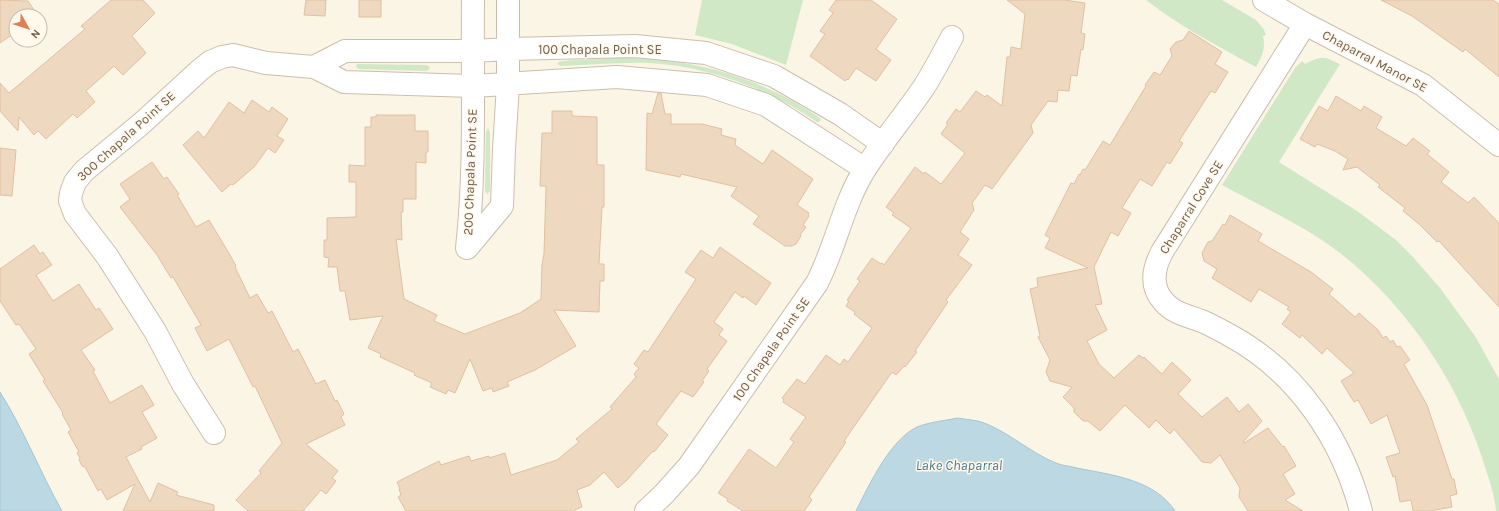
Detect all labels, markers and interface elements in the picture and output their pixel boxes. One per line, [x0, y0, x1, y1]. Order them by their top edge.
north arrow [8, 8, 48, 48]
text: N [28, 27, 43, 41]
street label: Chaparral Manor SE [1320, 27, 1430, 95]
street label: 100 Chapala Point SE [538, 42, 662, 57]
street label: 300 Chapala Point SE [74, 88, 178, 184]
street label: 200 Chapala Point SE [460, 108, 480, 236]
street label: Chaparral Cove SE [1156, 157, 1226, 257]
street label: 100 Chapala Point SE [729, 294, 813, 404]
water label: Lake Chaparral [916, 457, 1003, 474]

